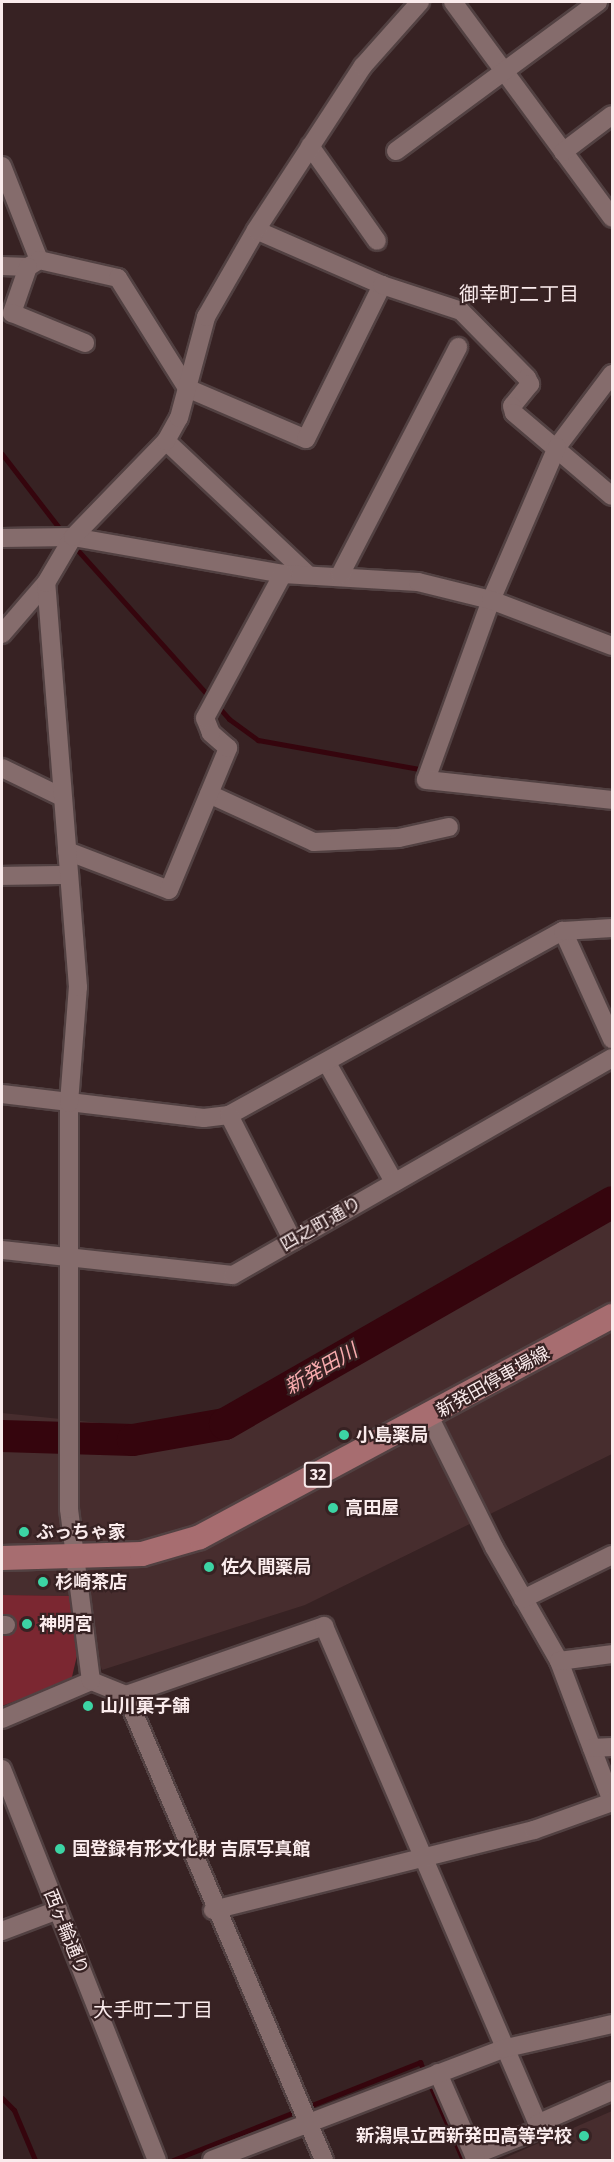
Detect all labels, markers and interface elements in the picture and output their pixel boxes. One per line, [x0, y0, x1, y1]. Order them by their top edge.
district label: 御幸町二丁目 [459, 282, 579, 306]
street label: 四之町通り [277, 1192, 365, 1256]
water label: 新発田川 [280, 1339, 362, 1399]
street label: 新発田停車場線 [433, 1342, 553, 1422]
place label: 小島薬局 [356, 1424, 428, 1446]
marker: 小島薬局 [337, 1428, 351, 1442]
road number: 32 [303, 1462, 333, 1488]
place label: 高田屋 [345, 1497, 399, 1519]
marker: 高田屋 [326, 1501, 340, 1515]
place label: ぶっちゃ家 [36, 1521, 126, 1543]
marker: ぶっちゃ家 [17, 1525, 31, 1539]
place label: 佐久間薬局 [221, 1556, 311, 1578]
marker: 佐久間薬局 [202, 1560, 216, 1574]
place label: 杉崎茶店 [55, 1571, 127, 1593]
marker: 杉崎茶店 [36, 1575, 50, 1589]
place label: 神明宮 [39, 1613, 93, 1635]
marker: 神明宮 [20, 1617, 34, 1631]
place label: 山川菓子舗 [100, 1695, 190, 1717]
marker: 山川菓子舗 [81, 1699, 95, 1713]
place label: 国登録有形文化財 吉原写真館 [72, 1838, 310, 1860]
marker: 国登録有形文化財 吉原写真館 [53, 1842, 67, 1856]
street label: 西ヶ輪通り [39, 1886, 93, 1978]
district label: 大手町二丁目 [93, 1998, 213, 2022]
place label: 新潟県立西新発田高等学校 [356, 2125, 572, 2147]
marker: 新潟県立西新発田高等学校 [577, 2129, 591, 2143]

